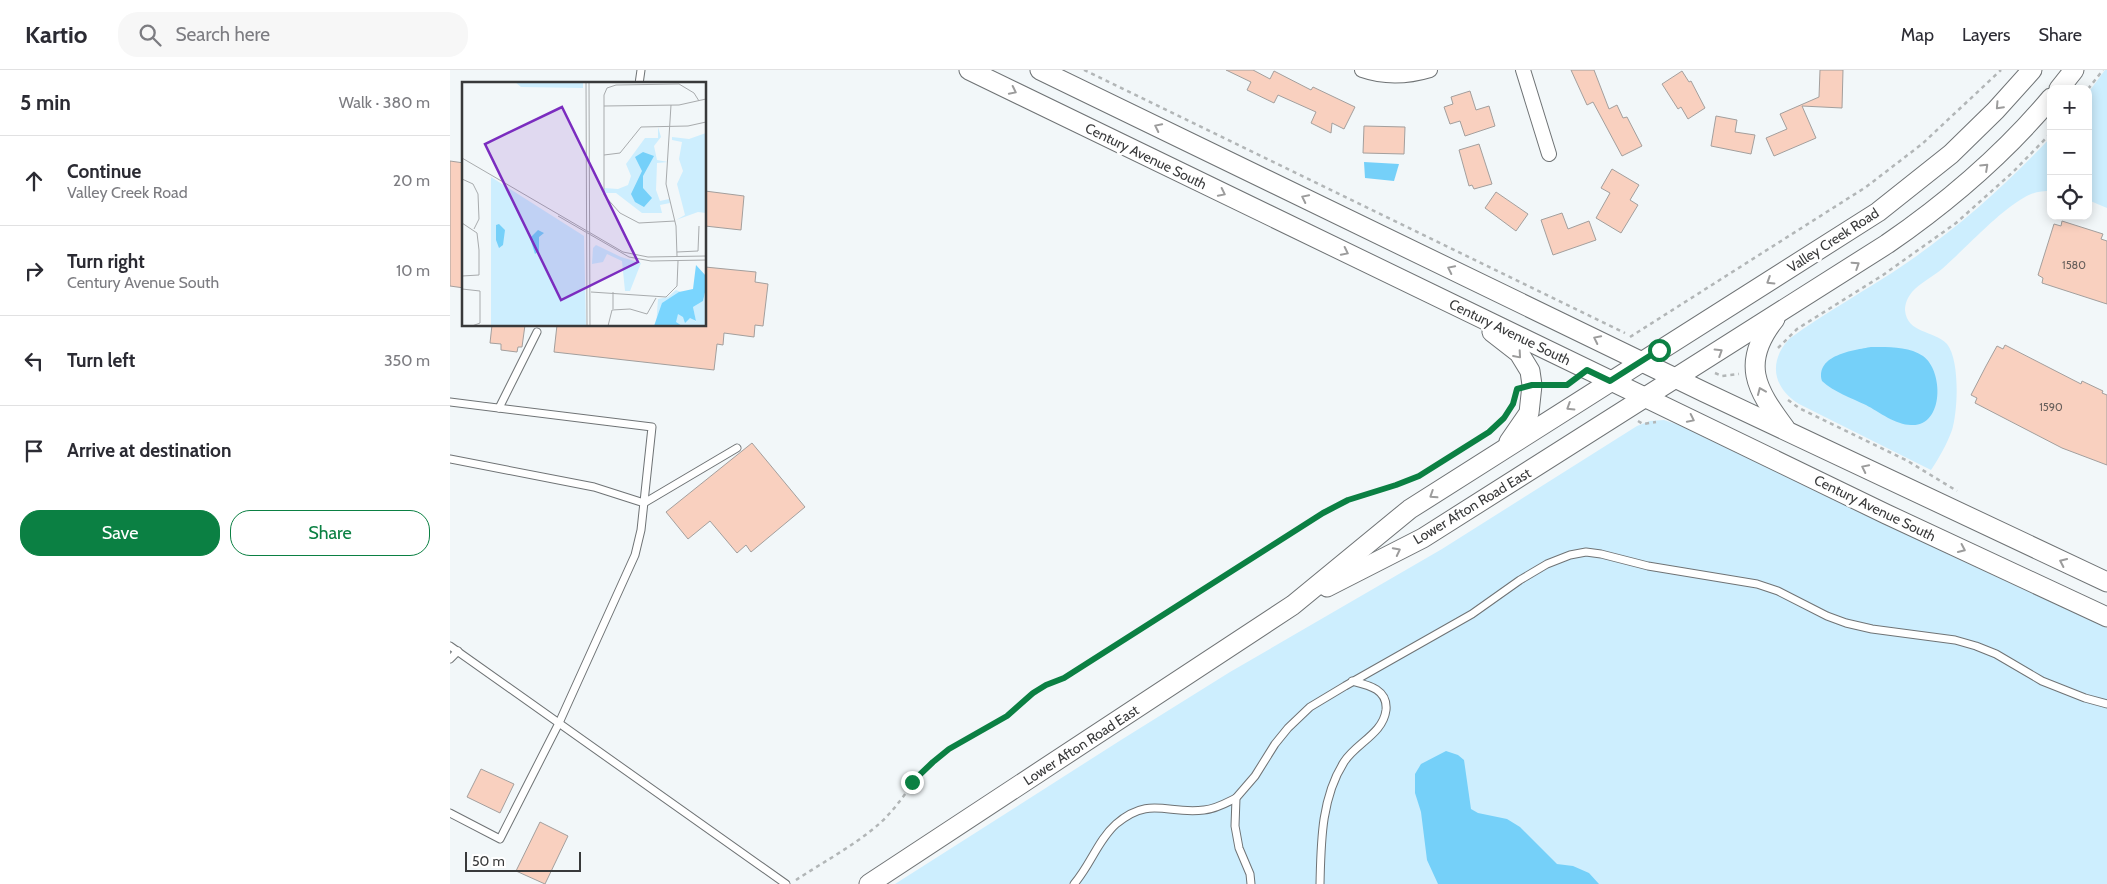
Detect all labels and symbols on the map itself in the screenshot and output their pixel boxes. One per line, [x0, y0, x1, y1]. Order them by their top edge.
inset map [462, 82, 706, 326]
one-way arrow [1008, 85, 1017, 95]
one-way arrow [1996, 101, 2005, 110]
street label: Century Avenue South [1082, 119, 1210, 193]
one-way arrow [1155, 124, 1164, 134]
one-way arrow [1980, 164, 1989, 173]
one-way arrow [1217, 187, 1226, 197]
one-way arrow [1301, 194, 1310, 204]
street label: Valley Creek Road [1784, 204, 1882, 276]
one-way arrow [1339, 246, 1348, 256]
house number: 1580 [2062, 258, 2086, 272]
one-way arrow [1850, 262, 1860, 271]
one-way arrow [1447, 265, 1456, 275]
one-way arrow [1766, 275, 1776, 284]
street label: Century Avenue South [1446, 295, 1574, 369]
one-way arrow [1594, 336, 1603, 346]
route start [1648, 339, 1671, 362]
one-way arrow [1513, 349, 1521, 358]
one-way arrow [1713, 349, 1722, 359]
one-way arrow [1756, 387, 1767, 396]
house number: 1590 [2039, 400, 2063, 414]
one-way arrow [1566, 401, 1575, 411]
one-way arrow [1686, 413, 1695, 423]
street label: Lower Afton Road East [1410, 464, 1534, 548]
one-way arrow [1861, 464, 1870, 475]
street label: Century Avenue South [1811, 471, 1939, 545]
one-way arrow [1429, 489, 1438, 498]
one-way arrow [1957, 543, 1966, 554]
one-way arrow [1392, 547, 1401, 557]
one-way arrow [2059, 557, 2068, 568]
street label: Lower Afton Road East [1020, 701, 1142, 789]
route end [901, 771, 924, 794]
scale bar [465, 849, 581, 872]

